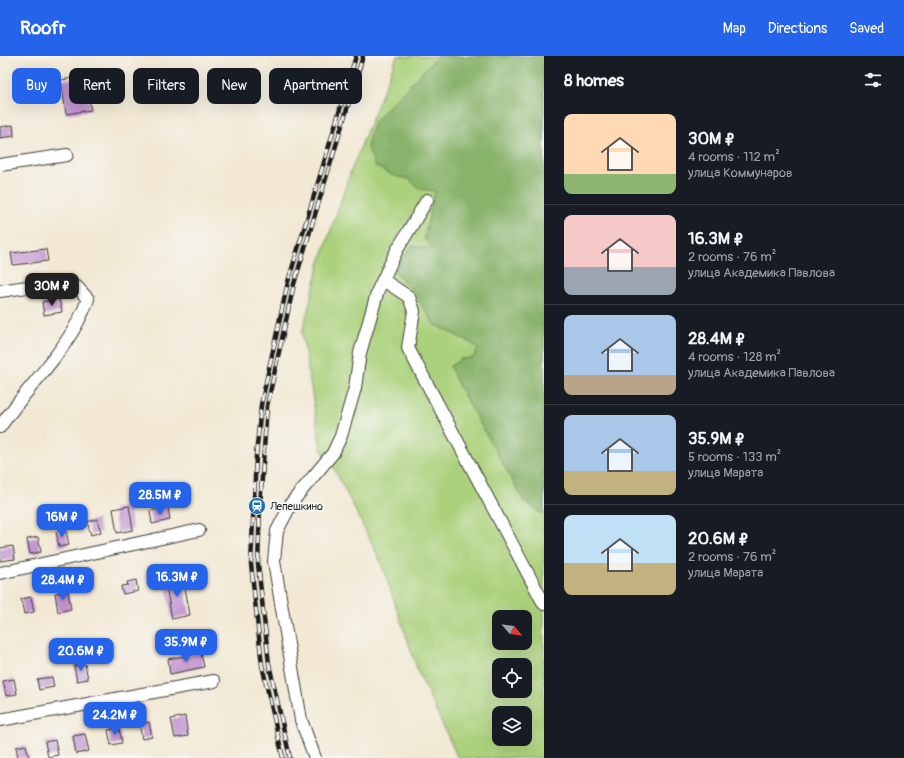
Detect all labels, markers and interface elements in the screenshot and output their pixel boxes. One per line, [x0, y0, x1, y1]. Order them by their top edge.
text: Roofr [20, 16, 66, 40]
text: Map [723, 20, 746, 37]
text: Directions [768, 20, 827, 37]
text: Saved [849, 20, 884, 37]
chip: Buy [12, 68, 61, 104]
chip: Rent [69, 68, 125, 104]
chip: Filters [133, 68, 199, 104]
chip: New [207, 68, 261, 104]
chip: Apartment [269, 68, 362, 104]
icon: filters [862, 69, 884, 91]
text: 8 homes [564, 70, 624, 91]
text: 30M ₽ [688, 128, 735, 149]
icon: home [596, 130, 644, 178]
text: 4 rooms · 112 m² [688, 149, 780, 165]
text: улица Коммунаров [688, 165, 792, 181]
text: 16.3M ₽ [688, 228, 744, 249]
icon: home [596, 231, 644, 279]
text: 2 rooms · 76 m² [688, 249, 776, 265]
text: улица Академика Павлова [688, 265, 835, 281]
pin: 30M ₽ [24, 273, 80, 307]
text: 30M ₽ [34, 278, 70, 294]
text: 28.4M ₽ [688, 328, 746, 349]
icon: home [596, 331, 644, 379]
text: 4 rooms · 128 m² [688, 349, 781, 365]
text: улица Академика Павлова [688, 365, 835, 381]
text: 35.9M ₽ [688, 428, 745, 449]
icon: home [596, 431, 644, 479]
text: 5 rooms · 133 m² [688, 449, 781, 465]
text: улица Марата [688, 465, 763, 481]
pin: 28.5M ₽ [123, 482, 197, 516]
text: 28.5M ₽ [138, 487, 182, 503]
station icon: Лепешкино [247, 496, 267, 516]
place label: Лепешкино [269, 500, 323, 513]
pin: 16M ₽ [34, 504, 90, 538]
text: 16M ₽ [46, 509, 78, 525]
text: 20.6M ₽ [688, 528, 749, 549]
icon: home [596, 531, 644, 579]
text: 2 rooms · 76 m² [688, 549, 776, 565]
pin: 16.3M ₽ [140, 564, 214, 598]
text: улица Марата [688, 565, 763, 581]
pin: 28.4M ₽ [26, 567, 100, 601]
text: 16.3M ₽ [156, 569, 198, 585]
text: 28.4M ₽ [41, 572, 85, 588]
north arrow [492, 610, 532, 650]
map controls [492, 610, 532, 746]
pin: 35.9M ₽ [149, 629, 223, 663]
text: 35.9M ₽ [164, 634, 208, 650]
pin: 20.6M ₽ [44, 638, 118, 672]
text: 20.6M ₽ [58, 643, 104, 659]
button: locate [492, 658, 532, 698]
pin: 24.2M ₽ [78, 702, 152, 736]
button: layers [492, 706, 532, 746]
text: 24.2M ₽ [93, 707, 137, 723]

